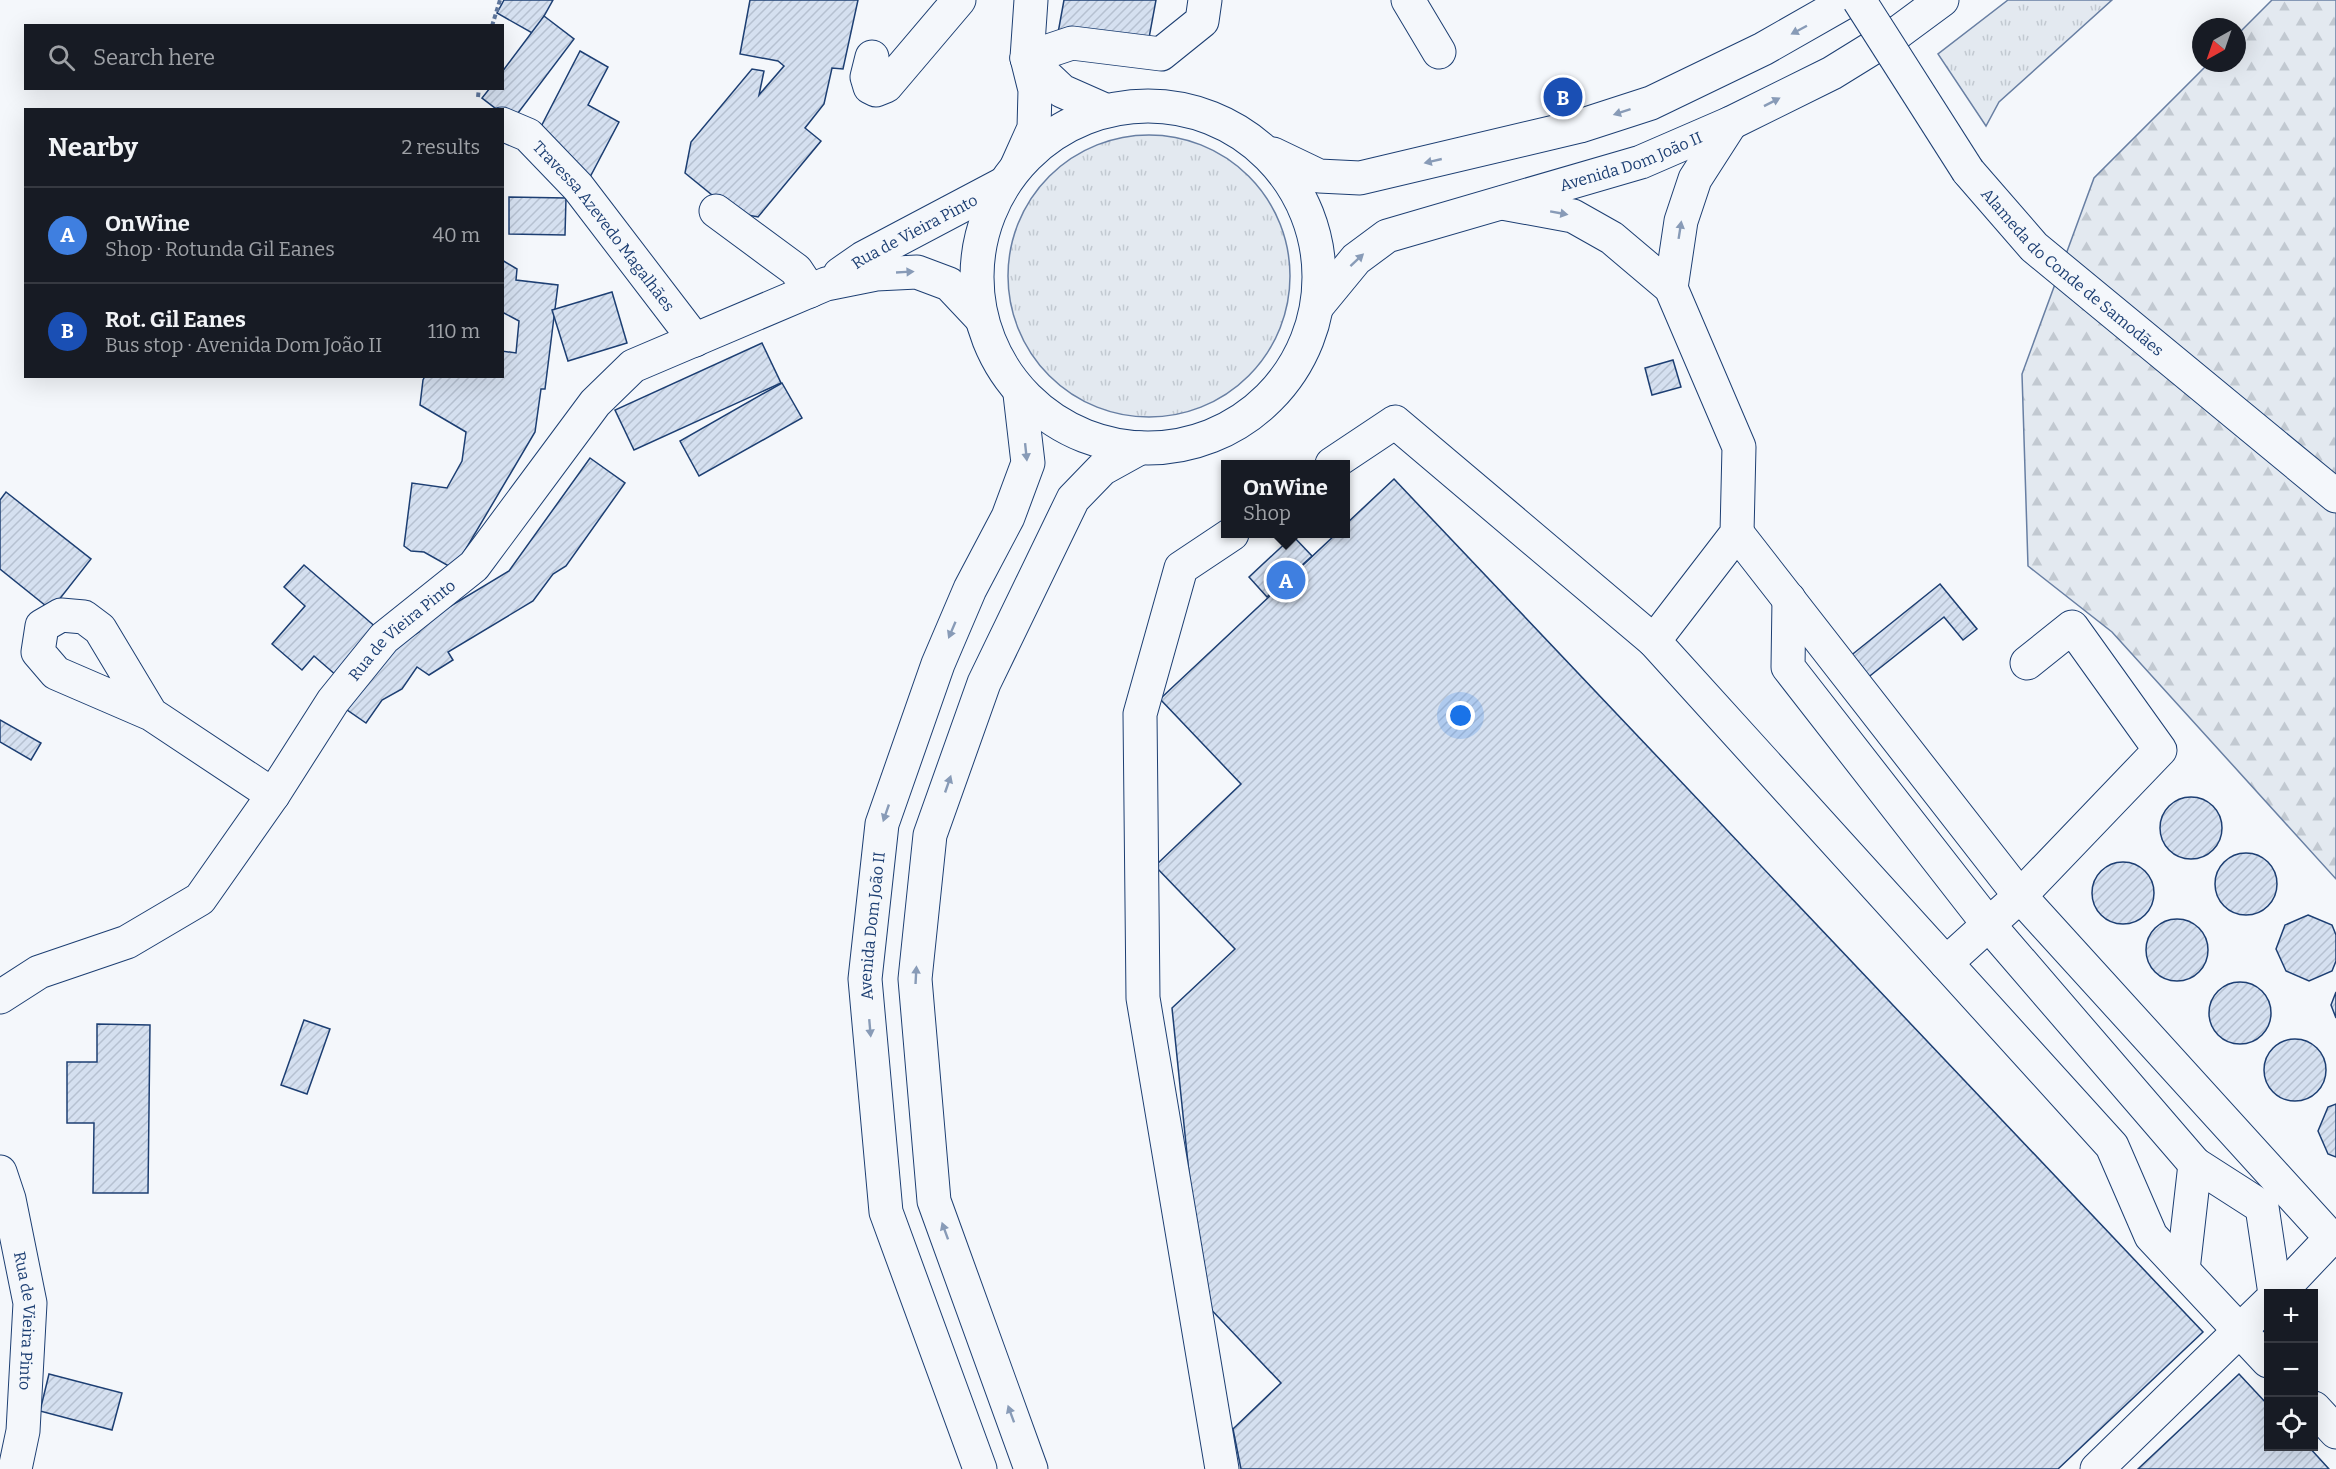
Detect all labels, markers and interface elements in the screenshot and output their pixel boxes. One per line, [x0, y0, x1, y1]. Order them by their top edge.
north arrow [2192, 18, 2246, 72]
search box [24, 24, 504, 90]
one-way arrow [1790, 25, 1807, 35]
icon: search [45, 41, 78, 74]
text: Search here [93, 44, 215, 71]
pin: B [1544, 74, 1582, 120]
one-way arrow [1764, 98, 1781, 107]
one-way arrow [1613, 108, 1631, 117]
street label: Avenida Dom João II [1558, 128, 1705, 195]
text: Nearby [48, 132, 138, 163]
text: 2 results [401, 135, 480, 159]
street label: Travessa Azevedo Magalhães [529, 137, 679, 315]
one-way arrow [1424, 156, 1442, 166]
street label: Alameda do Conde de Samodães [1977, 184, 2168, 360]
street label: Rua de Vieira Pinto [848, 190, 981, 273]
one-way arrow [1550, 209, 1569, 218]
text: OnWine [105, 210, 190, 237]
one-way arrow [1675, 220, 1684, 239]
text: A [60, 223, 75, 247]
text: 40 m [432, 223, 480, 247]
text: Shop · Rotunda Gil Eanes [105, 237, 335, 261]
one-way arrow [1350, 253, 1365, 267]
one-way arrow [895, 268, 914, 277]
text: Rot. Gil Eanes [105, 306, 246, 333]
text: B [61, 319, 74, 343]
text: 110 m [428, 319, 480, 343]
text: Bus stop · Avenida Dom João II [105, 333, 382, 357]
one-way arrow [1021, 442, 1031, 461]
popup [1221, 460, 1350, 538]
text: OnWine [1243, 474, 1328, 501]
text: Shop [1243, 501, 1291, 525]
pin: A [1266, 558, 1306, 602]
street label: Rua de Vieira Pinto [345, 576, 459, 684]
one-way arrow [947, 622, 957, 640]
your location [1446, 701, 1475, 730]
one-way arrow [944, 775, 954, 793]
one-way arrow [880, 805, 890, 823]
street label: Avenida Dom João II [856, 851, 889, 1001]
one-way arrow [911, 966, 920, 985]
one-way arrow [865, 1018, 875, 1037]
one-way arrow [939, 1222, 949, 1240]
street label: Rua de Vieira Pinto [10, 1250, 39, 1391]
map controls [2264, 1289, 2318, 1451]
button: + [2264, 1289, 2318, 1343]
button: − [2264, 1343, 2318, 1397]
button: locate [2264, 1397, 2318, 1451]
one-way arrow [1006, 1405, 1016, 1423]

